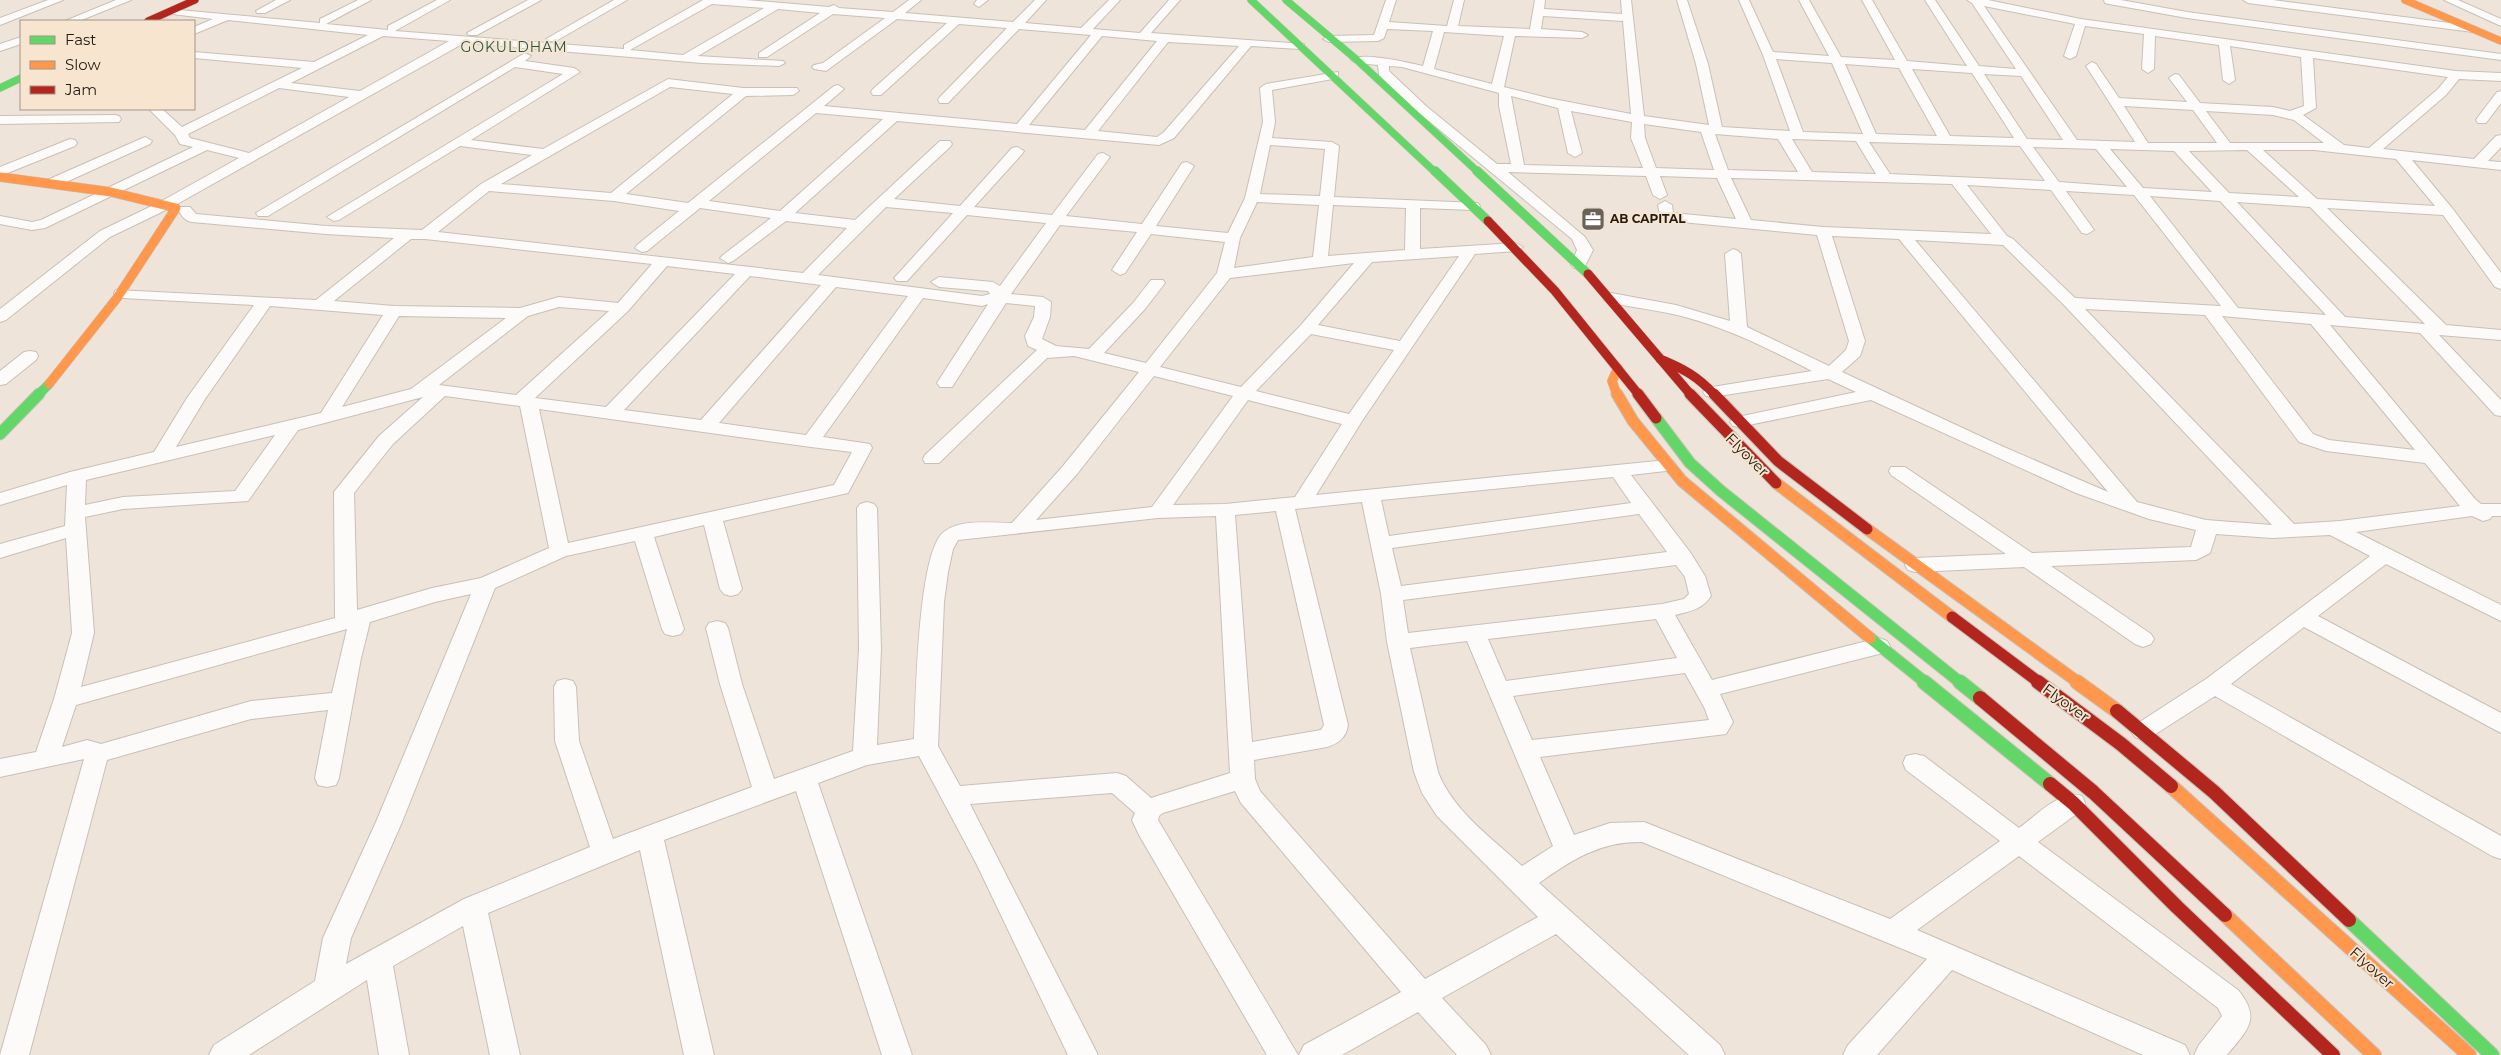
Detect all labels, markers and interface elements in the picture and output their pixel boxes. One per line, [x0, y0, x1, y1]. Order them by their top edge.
legend [20, 20, 195, 110]
text: Fast [65, 30, 96, 49]
district label: GOKULDHAM [460, 38, 568, 56]
text: Slow [65, 55, 101, 74]
text: Jam [64, 80, 97, 99]
office icon: AB CAPITAL [1580, 206, 1606, 232]
place label: AB CAPITAL [1609, 211, 1686, 226]
street label: Flyover [1722, 429, 1773, 480]
street label: Flyover [2039, 679, 2094, 726]
street label: Flyover [2346, 943, 2399, 993]

